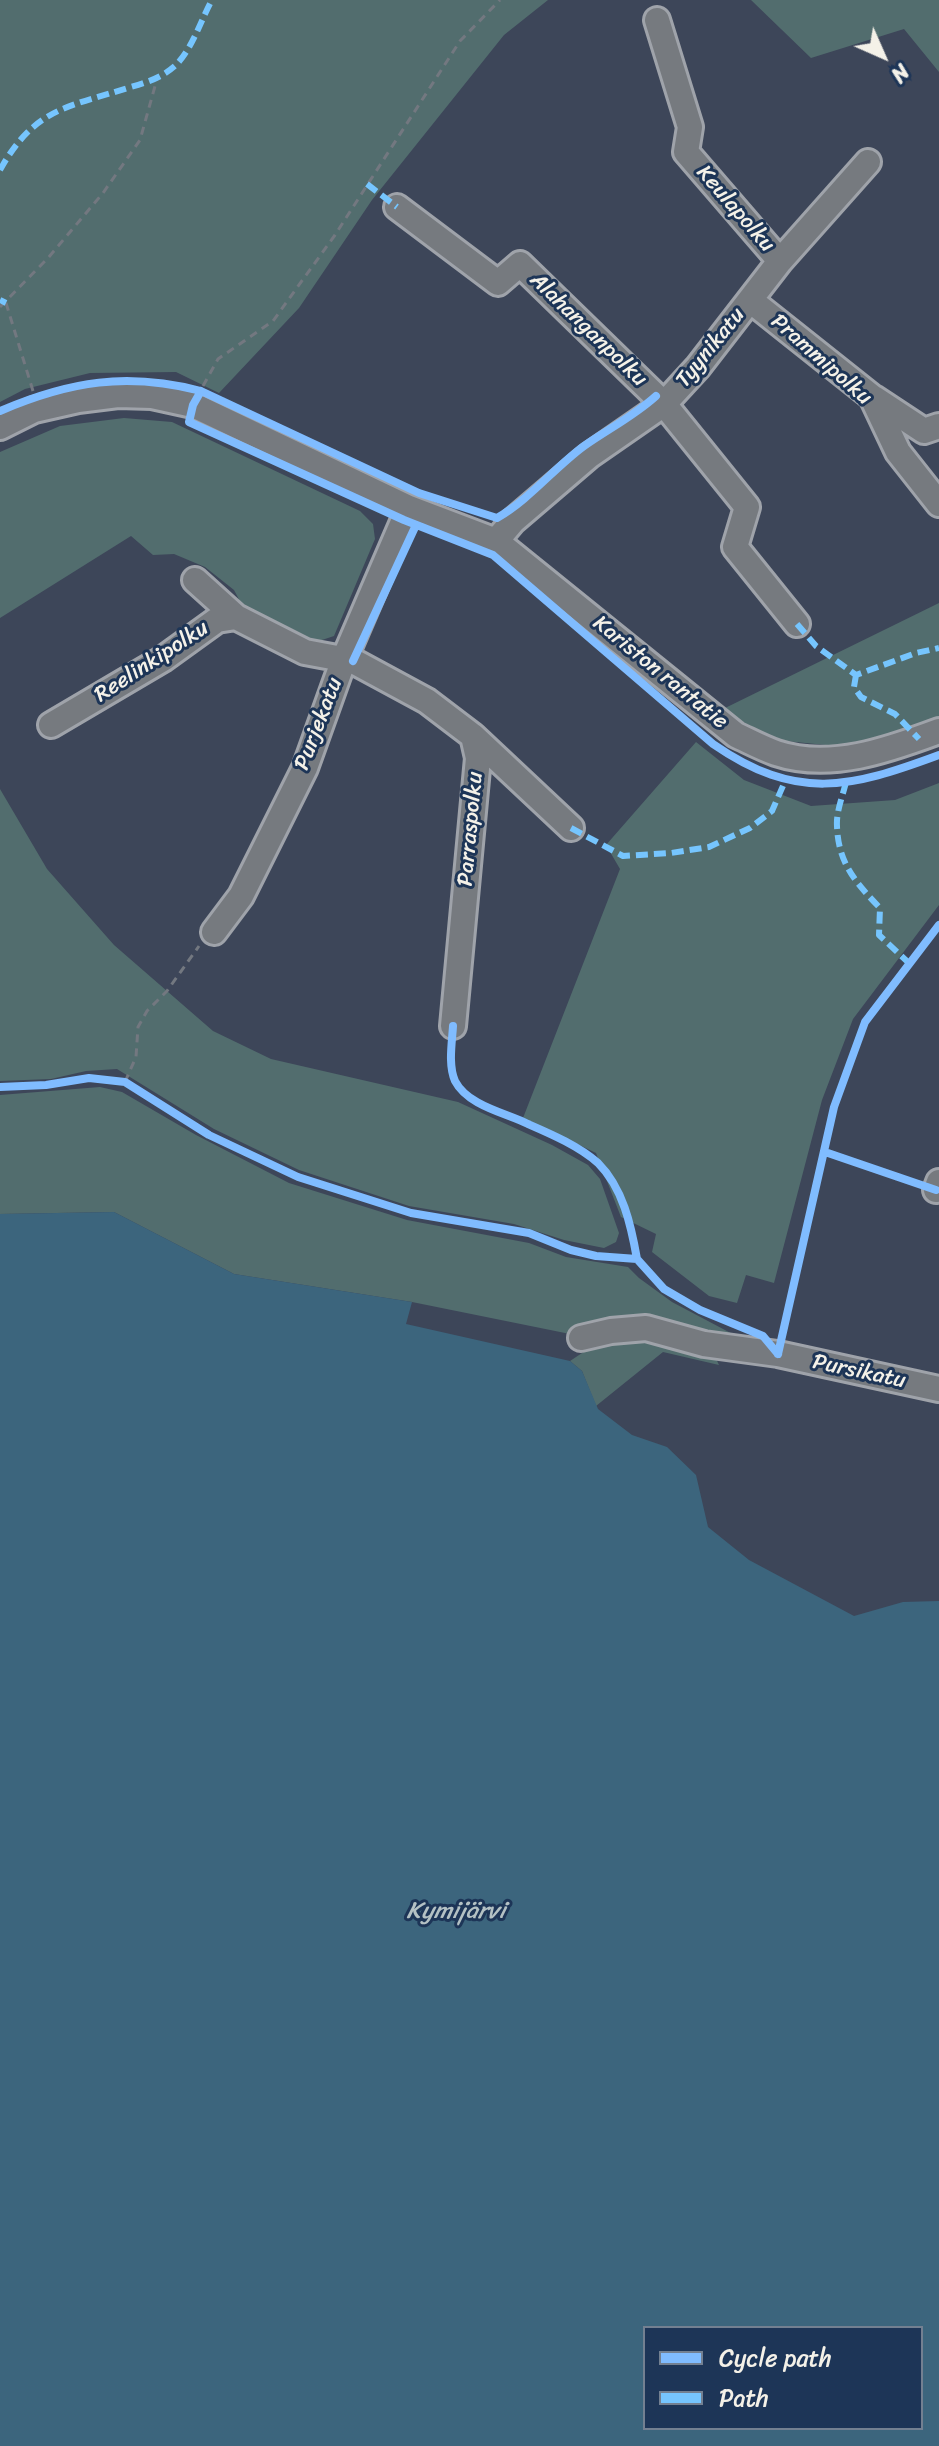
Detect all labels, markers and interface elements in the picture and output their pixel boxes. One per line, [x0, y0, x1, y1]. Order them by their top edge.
north arrow [843, 16, 923, 96]
text: N [881, 54, 920, 93]
street label: Keulapolku [690, 160, 780, 258]
street label: Alahanganpolku [524, 267, 652, 393]
street label: Tyynikatu [671, 303, 751, 393]
street label: Prammipolku [765, 309, 877, 411]
street label: Kariston rantatie [587, 611, 733, 735]
street label: Reelinkipolku [90, 615, 214, 709]
street label: Purjekatu [289, 674, 349, 774]
street label: Parraspolku [453, 771, 489, 887]
street label: Pursikatu [810, 1349, 908, 1395]
water label: Kymijärvi [407, 1898, 505, 1926]
legend [643, 2326, 923, 2430]
text: Cycle path [719, 2337, 832, 2379]
text: Path [719, 2377, 769, 2419]

